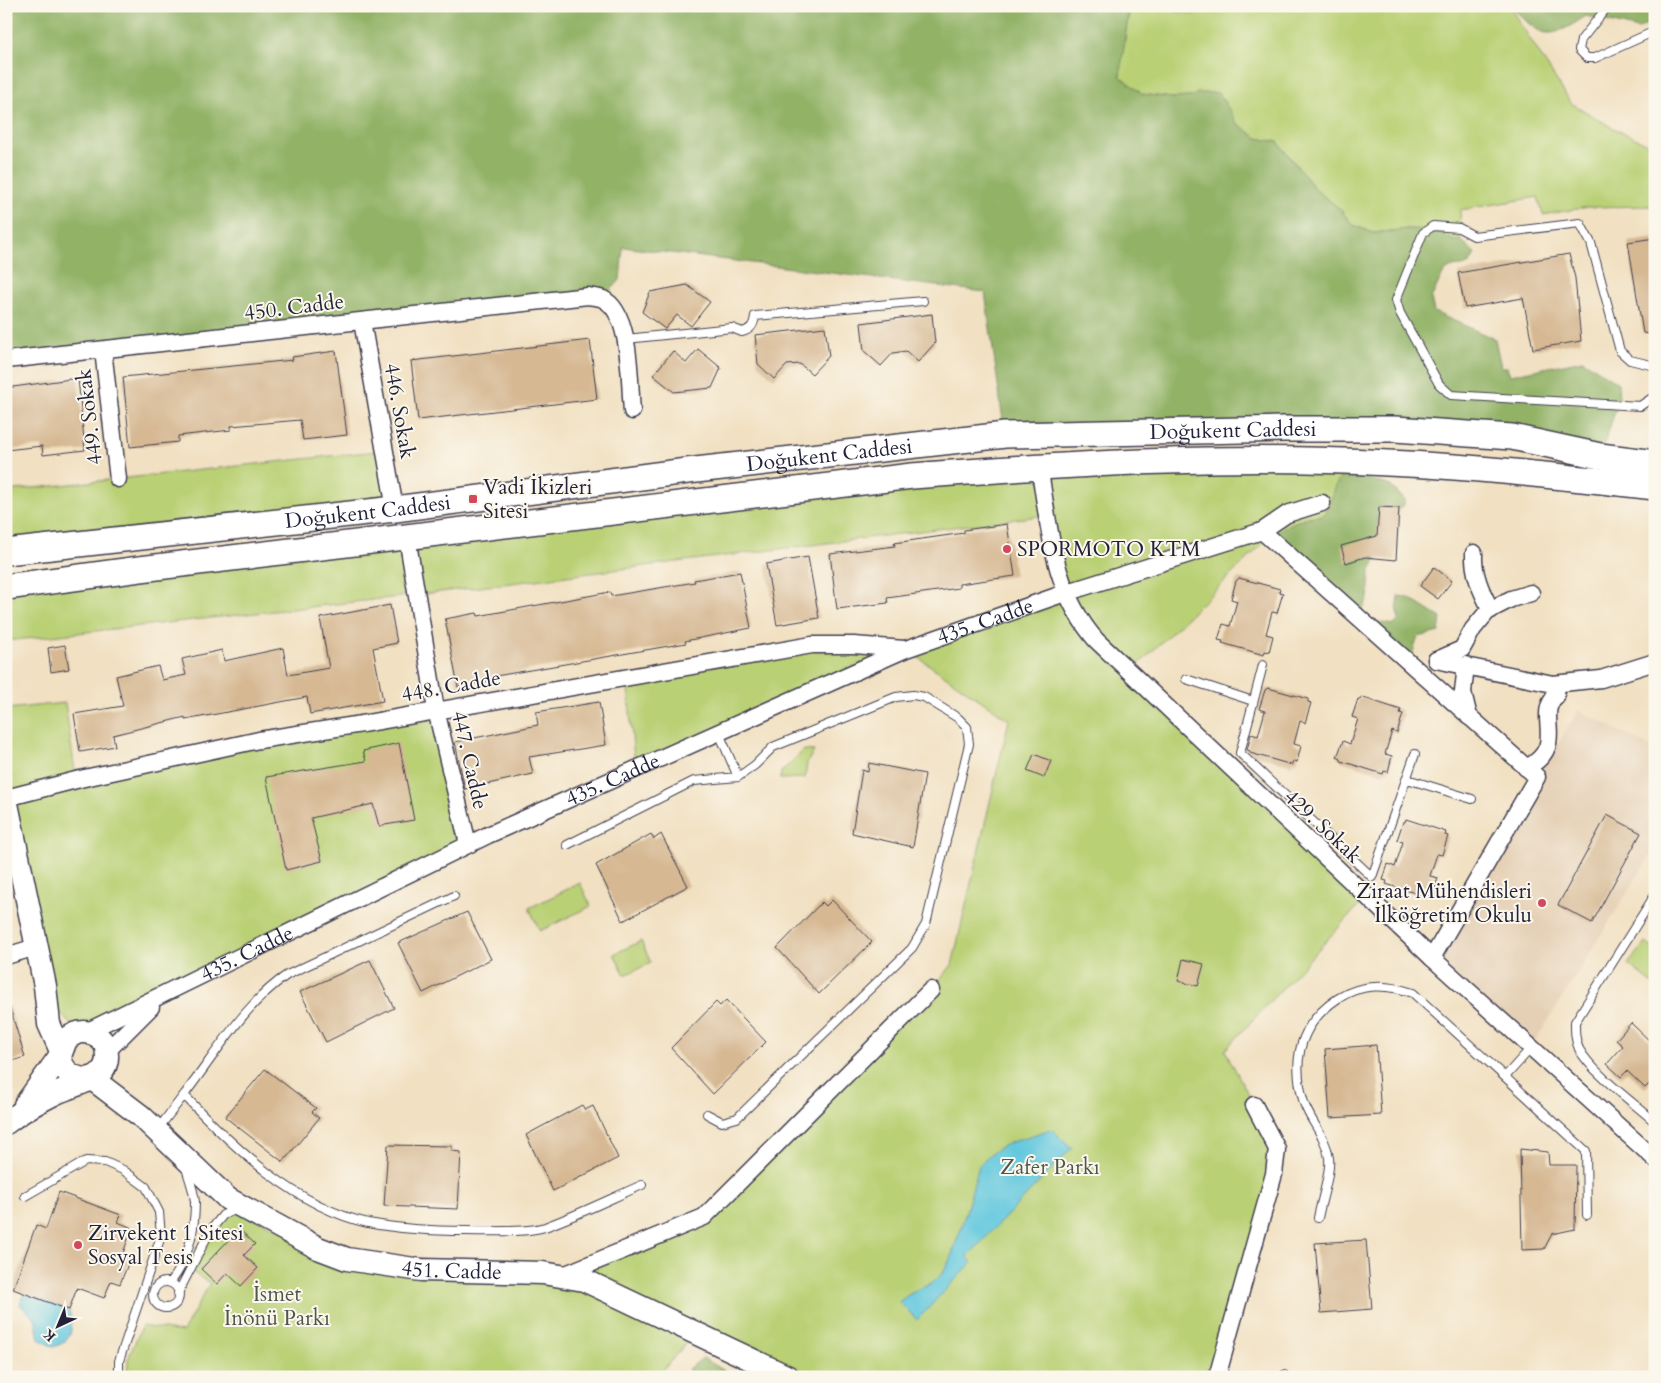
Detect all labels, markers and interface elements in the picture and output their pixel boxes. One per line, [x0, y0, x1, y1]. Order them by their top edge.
street label: 450. Cadde [243, 287, 346, 328]
street label: 446. Sokak [377, 361, 422, 462]
street label: 449. Sokak [69, 366, 110, 467]
street label: Doğukent Caddesi [1149, 415, 1317, 447]
street label: Doğukent Caddesi [745, 432, 914, 479]
place label: Vadi İkizleri Sitesi [483, 473, 592, 526]
street label: Doğukent Caddesi [283, 488, 453, 536]
marker: Vadi İkizleri Sitesi [467, 493, 479, 505]
place label: SPORMOTO KTM [1017, 535, 1201, 564]
marker: SPORMOTO KTM [1001, 543, 1013, 555]
street label: 435. Cadde [933, 591, 1037, 652]
street label: 448. Cadde [399, 664, 503, 709]
street label: 447. Cadde [444, 708, 495, 812]
street label: 435. Cadde [561, 746, 664, 814]
street label: 429. Sokak [1277, 783, 1368, 870]
place label: Ziraat Mühendisleri İlköğretim Okulu [1356, 877, 1532, 930]
marker: Ziraat Mühendisleri İlköğretim Okulu [1536, 897, 1548, 909]
street label: 435. Cadde [196, 919, 298, 989]
park label: Zafer Parkı [1000, 1153, 1100, 1182]
place label: Zirvekent 1 Sitesi Sosyal Tesis [88, 1219, 244, 1272]
marker: Zirvekent 1 Sitesi Sosyal Tesis [72, 1239, 84, 1251]
street label: 451. Cadde [399, 1253, 502, 1287]
park label: İsmet İnönü Parkı [224, 1280, 330, 1333]
north arrow [32, 1300, 82, 1350]
text: K [38, 1324, 60, 1346]

